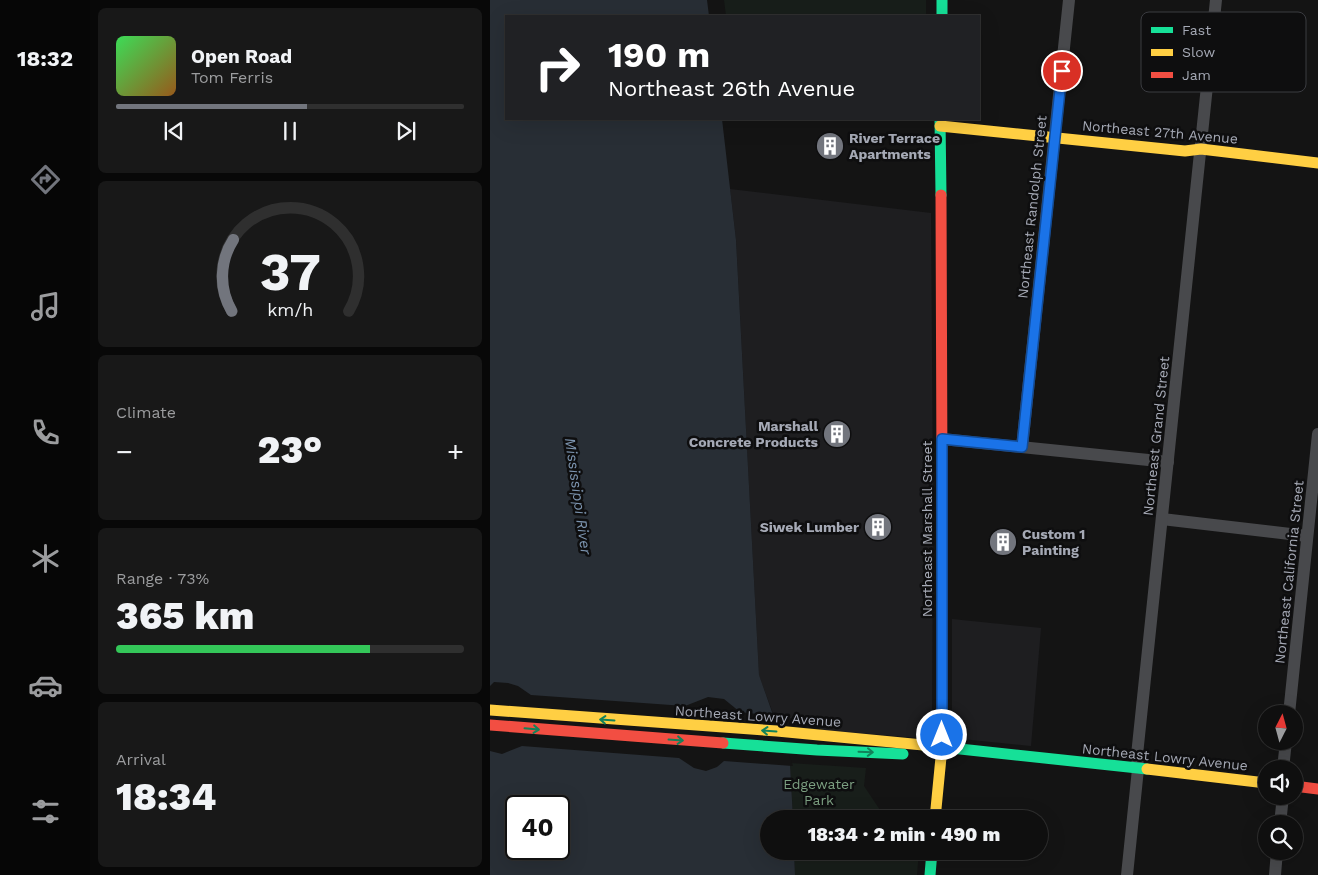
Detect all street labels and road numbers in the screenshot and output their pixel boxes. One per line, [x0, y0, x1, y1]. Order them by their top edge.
street label: Northeast Randolph Street [1014, 114, 1050, 299]
street label: Northeast 27th Avenue [1081, 117, 1239, 147]
street label: Northeast Grand Street [1140, 355, 1172, 517]
street label: Northeast Marshall Street [919, 441, 935, 617]
street label: Northeast California Street [1271, 479, 1307, 664]
street label: Northeast Lowry Avenue [674, 702, 842, 730]
street label: Northeast Lowry Avenue [1081, 740, 1249, 774]

